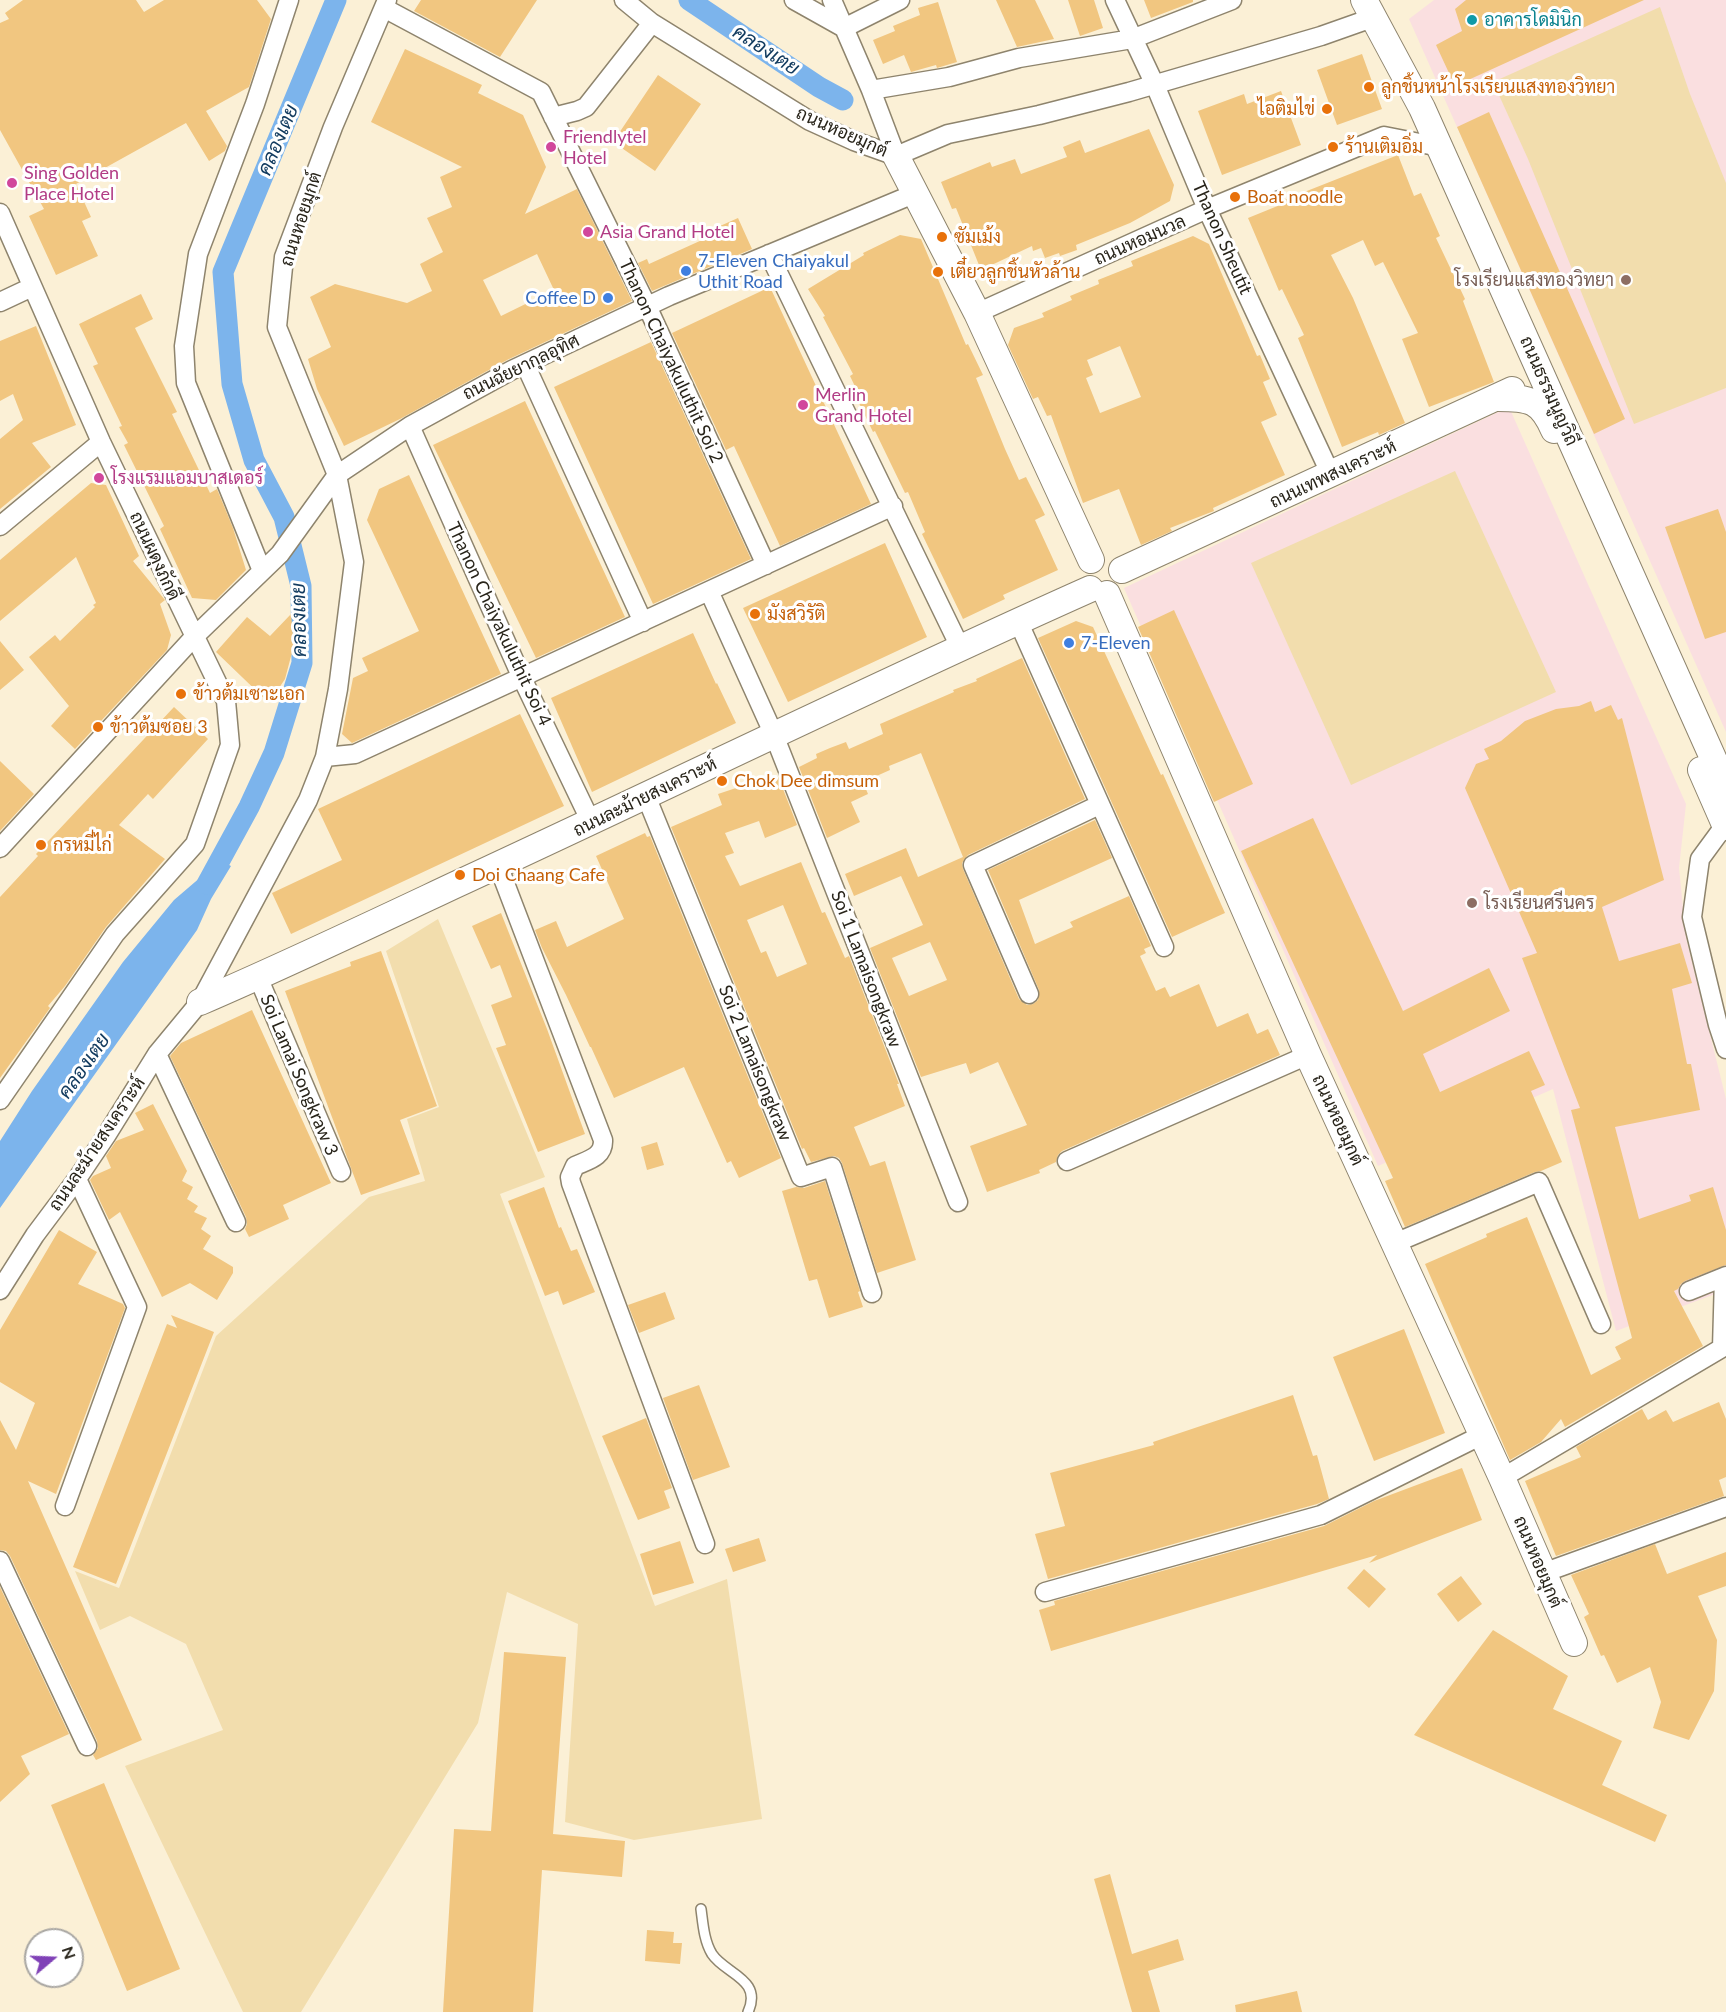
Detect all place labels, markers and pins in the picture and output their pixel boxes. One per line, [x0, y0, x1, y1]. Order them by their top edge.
place label: อาคารโดมินิก [1484, 9, 1582, 31]
marker: อาคารโดมินิก [1465, 13, 1479, 27]
place label: ลูกชิ้นหน้าโรงเรียนแสงทองวิทยา [1381, 76, 1615, 98]
marker: ลูกชิ้นหน้าโรงเรียนแสงทองวิทยา [1362, 80, 1376, 94]
place label: ไอติมไข่ [1258, 98, 1315, 120]
marker: ไอติมไข่ [1320, 102, 1334, 116]
place label: Friendlytel Hotel [563, 126, 647, 168]
place label: ร้านเติมอิ่ม [1345, 136, 1423, 158]
marker: Friendlytel Hotel [544, 140, 558, 154]
marker: ร้านเติมอิ่ม [1326, 140, 1340, 154]
place label: Sing Golden Place Hotel [24, 162, 119, 204]
marker: Sing Golden Place Hotel [5, 176, 19, 190]
place label: Boat noodle [1247, 186, 1343, 208]
marker: Boat noodle [1228, 190, 1242, 204]
place label: Asia Grand Hotel [600, 221, 735, 243]
marker: Asia Grand Hotel [581, 225, 595, 239]
place label: ซัมเม้ง [954, 226, 1001, 248]
marker: ซัมเม้ง [935, 230, 949, 244]
place label: 7-Eleven Chaiyakul Uthit Road [698, 250, 849, 292]
place label: เตี๋ยวลูกชิ้นหัวล้าน [950, 261, 1080, 283]
marker: 7-Eleven Chaiyakul Uthit Road [679, 264, 693, 278]
marker: เตี๋ยวลูกชิ้นหัวล้าน [931, 265, 945, 279]
place label: โรงเรียนแสงทองวิทยา [1455, 269, 1614, 291]
marker: โรงเรียนแสงทองวิทยา [1619, 273, 1633, 287]
place label: Coffee D [525, 287, 596, 309]
marker: Coffee D [601, 291, 615, 305]
place label: Merlin Grand Hotel [815, 384, 912, 426]
marker: Merlin Grand Hotel [796, 398, 810, 412]
place label: โรงแรมแอมบาสเดอร์ [111, 467, 263, 489]
marker: โรงแรมแอมบาสเดอร์ [92, 471, 106, 485]
place label: มังสวิรัติ [767, 603, 826, 625]
marker: มังสวิรัติ [748, 607, 762, 621]
place label: 7-Eleven [1081, 632, 1151, 654]
marker: 7-Eleven [1062, 636, 1076, 650]
place label: ข้าวต้มเซาะเอก [193, 683, 305, 705]
marker: ข้าวต้มเซาะเอก [174, 687, 188, 701]
place label: ข้าวต้มซอย 3 [110, 716, 208, 738]
marker: ข้าวต้มซอย 3 [91, 720, 105, 734]
place label: Chok Dee dimsum [734, 770, 879, 792]
marker: Chok Dee dimsum [715, 774, 729, 788]
place label: กรหมี่ไก่ [53, 834, 112, 856]
marker: กรหมี่ไก่ [34, 838, 48, 852]
place label: Doi Chaang Cafe [472, 864, 605, 886]
marker: Doi Chaang Cafe [453, 868, 467, 882]
place label: โรงเรียนศรีนคร [1484, 892, 1594, 914]
marker: โรงเรียนศรีนคร [1465, 896, 1479, 910]

